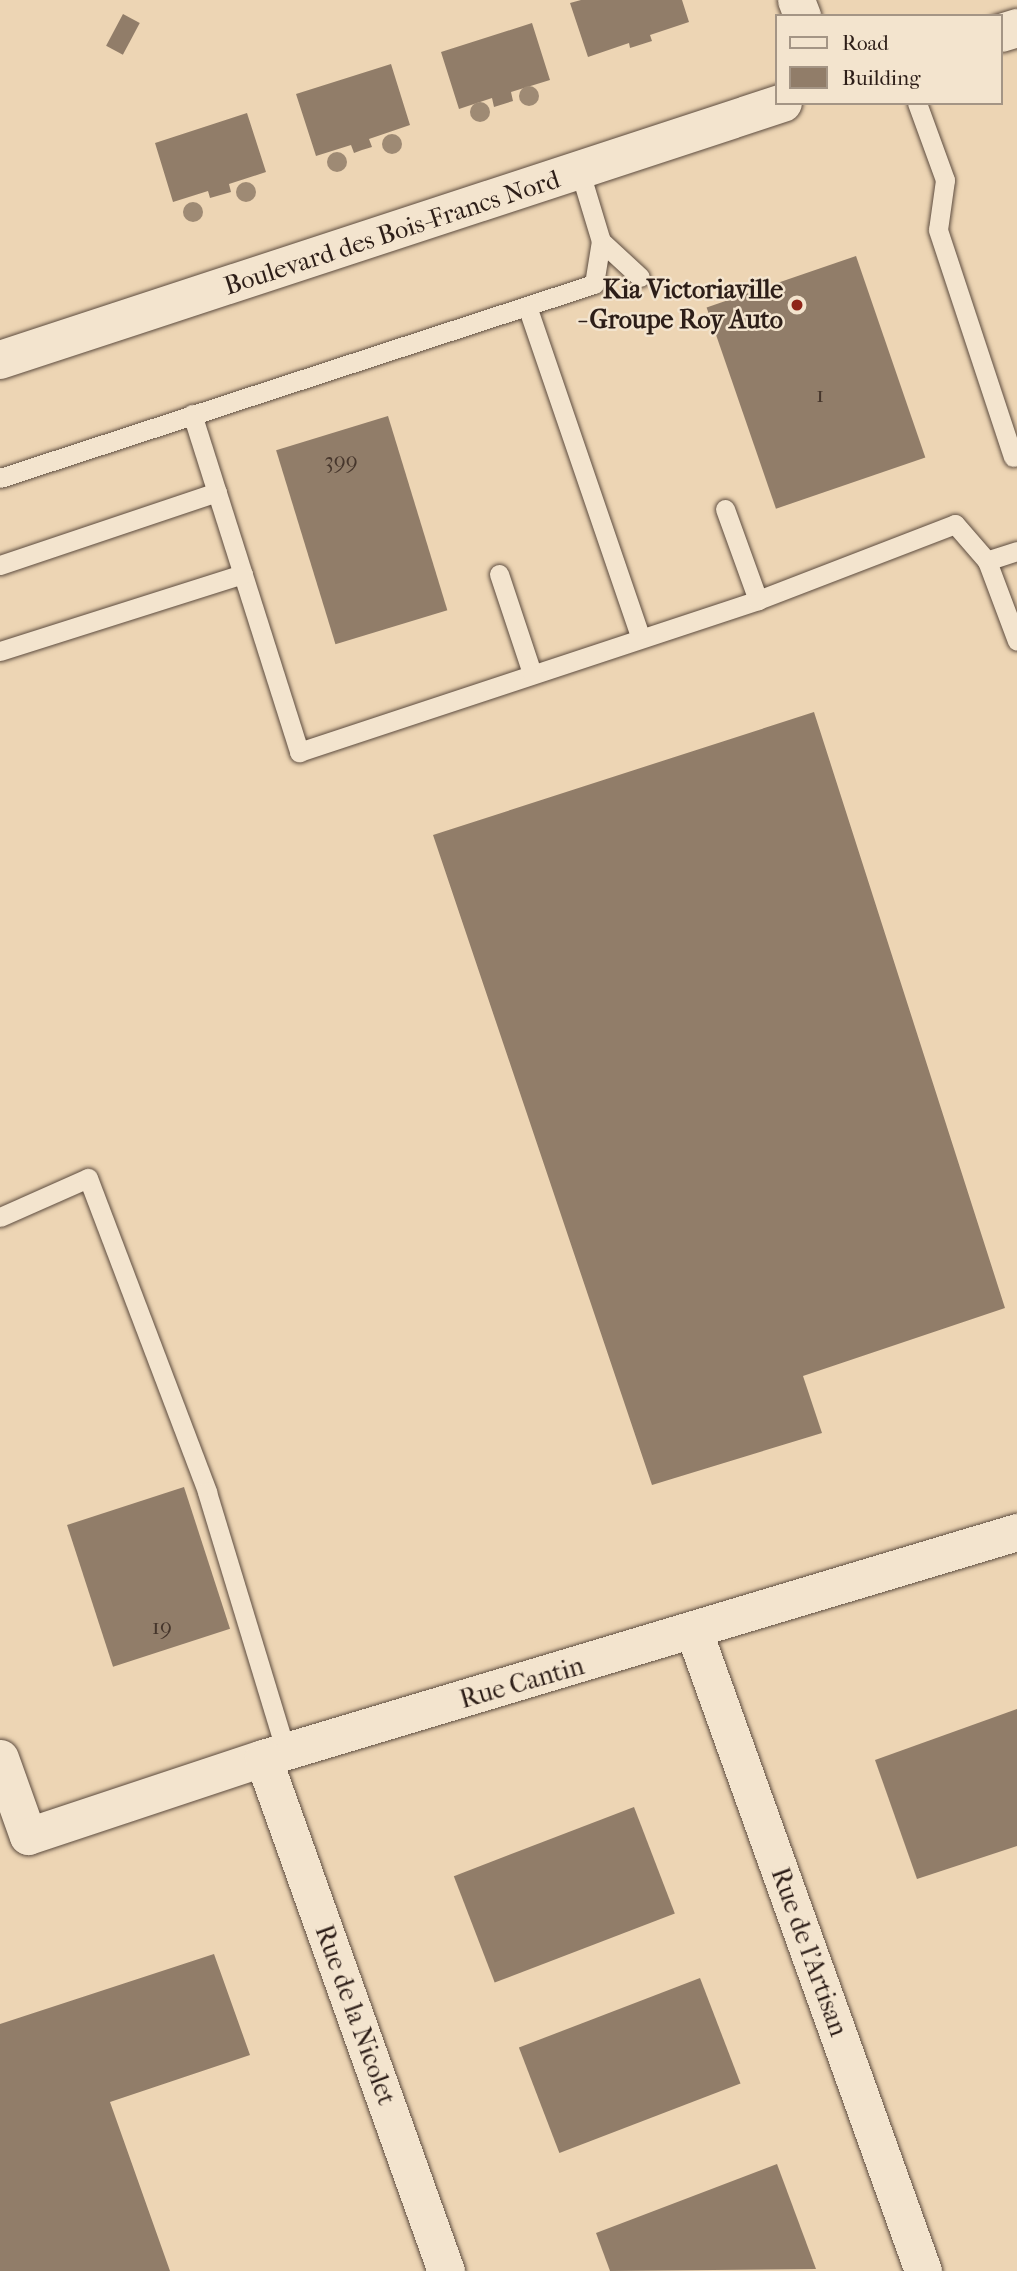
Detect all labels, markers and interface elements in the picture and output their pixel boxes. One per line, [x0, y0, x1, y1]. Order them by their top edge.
legend [776, 14, 1003, 105]
text: Road [842, 31, 889, 55]
text: Building [842, 66, 920, 90]
street label: Boulevard des Bois-Francs Nord [220, 164, 564, 302]
place label: Kia Victoriaville - Groupe Roy Auto [577, 274, 783, 336]
marker: Kia Victoriaville - Groupe Roy Auto [789, 297, 805, 313]
house number: 1 [816, 381, 824, 409]
house number: 399 [324, 447, 358, 475]
house number: 19 [152, 1613, 172, 1641]
street label: Rue Cantin [456, 1650, 588, 1716]
street label: Rue de l'Artisan [764, 1863, 854, 2041]
street label: Rue de la Nicolet [308, 1921, 402, 2109]

